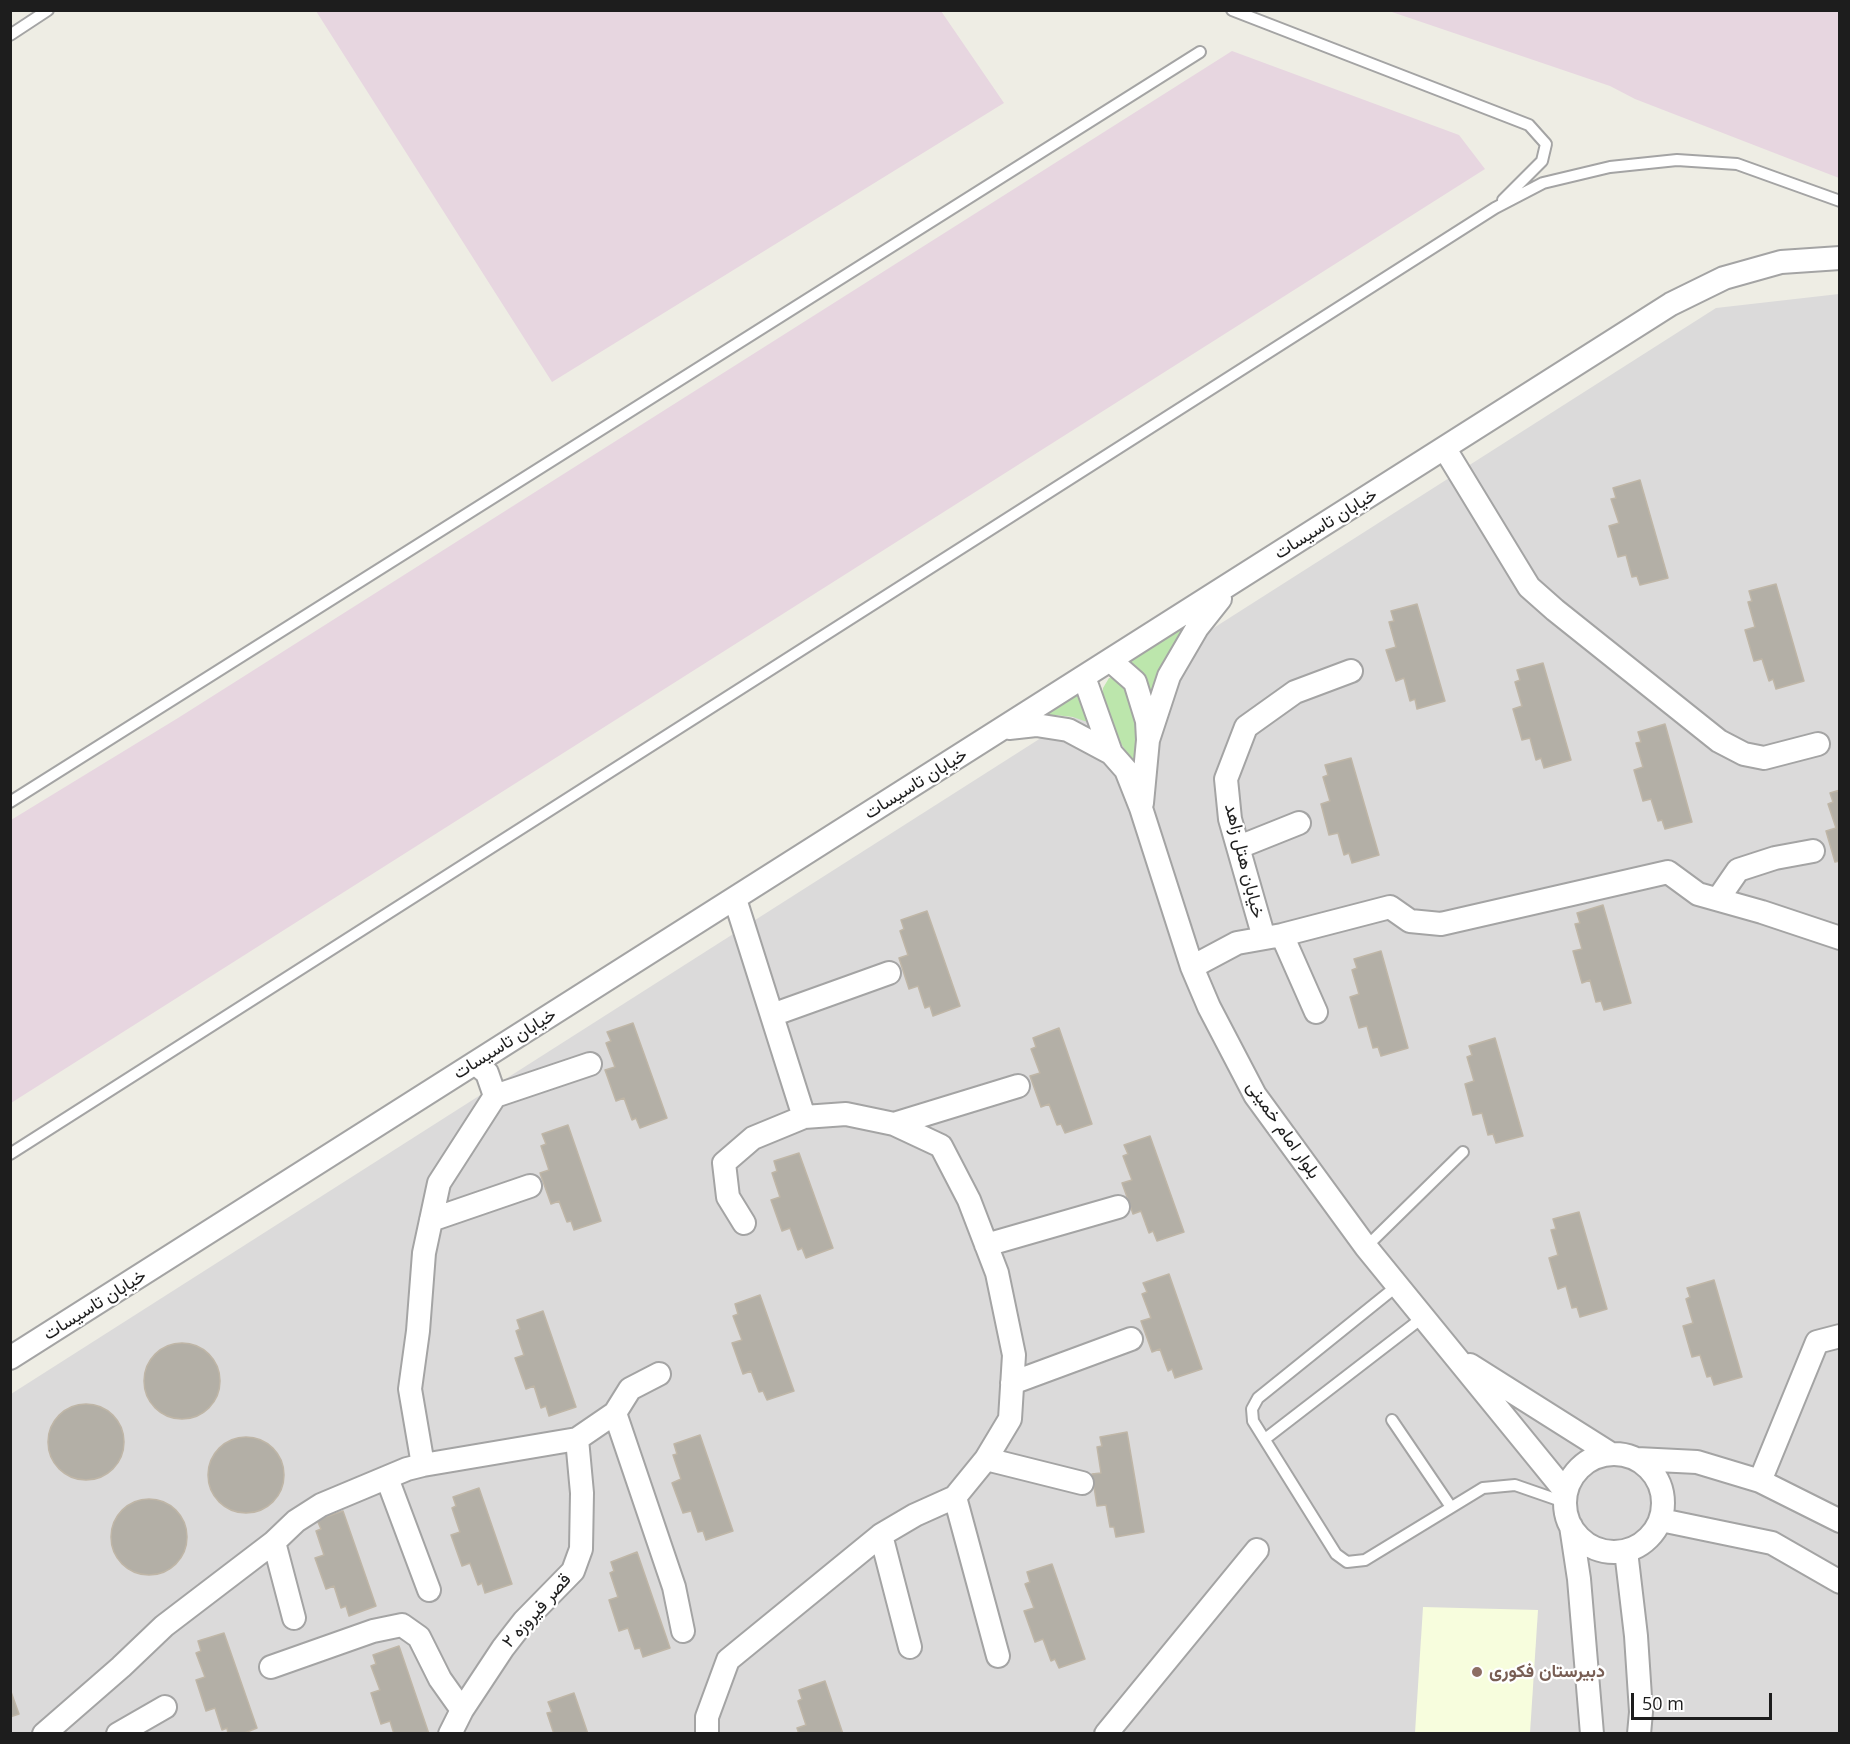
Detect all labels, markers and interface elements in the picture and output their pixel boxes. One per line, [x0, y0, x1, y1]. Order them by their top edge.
street label: خیابان تاسیسات [1271, 484, 1381, 564]
street label: خیابان تاسیسات [861, 744, 971, 824]
street label: خیابان هتل زاهد [1219, 801, 1269, 921]
street label: خیابان تاسیسات [450, 1004, 560, 1084]
street label: بلوار امام خمینی [1241, 1077, 1325, 1183]
street label: خیابان تاسیسات [40, 1265, 150, 1345]
street label: قصر فیروزه ۲ [498, 1569, 576, 1653]
place label: دبیرستان فکوری [1489, 1661, 1605, 1683]
marker: دبیرستان فکوری [1470, 1665, 1484, 1679]
scale bar [1634, 1681, 1775, 1719]
text: 50 m [1642, 1691, 1684, 1715]

